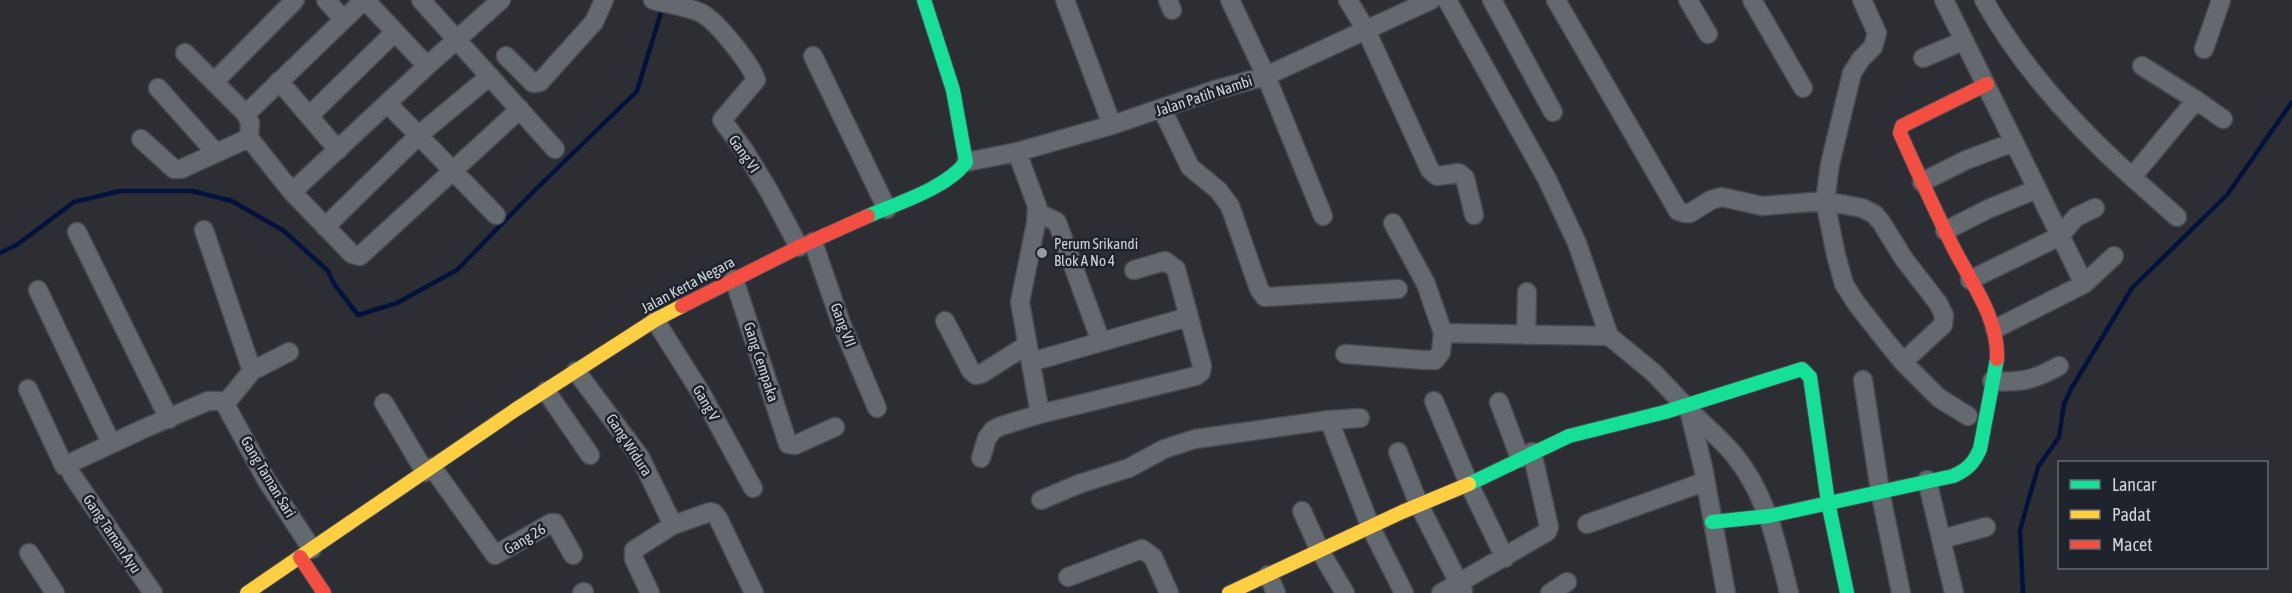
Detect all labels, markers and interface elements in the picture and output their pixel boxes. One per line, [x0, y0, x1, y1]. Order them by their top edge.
street label: Jalan Patih Nambi [1153, 72, 1254, 119]
street label: Gang VI [725, 132, 763, 176]
place label: Perum Srikandi Blok A No 4 [1054, 235, 1138, 269]
marker: Perum Srikandi Blok A No 4 [1035, 246, 1049, 260]
street label: Jalan Kerta Negara [638, 253, 737, 316]
street label: Gang VII [827, 300, 860, 349]
street label: Gang Cempaka [741, 320, 782, 404]
street label: Gang V [690, 382, 724, 424]
street label: Gang Widura [603, 411, 656, 479]
street label: Gang Taman Sari [238, 433, 299, 520]
legend [2058, 461, 2268, 569]
text: Lancar [2112, 474, 2157, 495]
street label: Gang Taman Ayu [80, 491, 145, 576]
text: Padat [2112, 504, 2151, 525]
street label: Gang 26 [501, 520, 548, 557]
text: Macet [2112, 534, 2152, 555]

